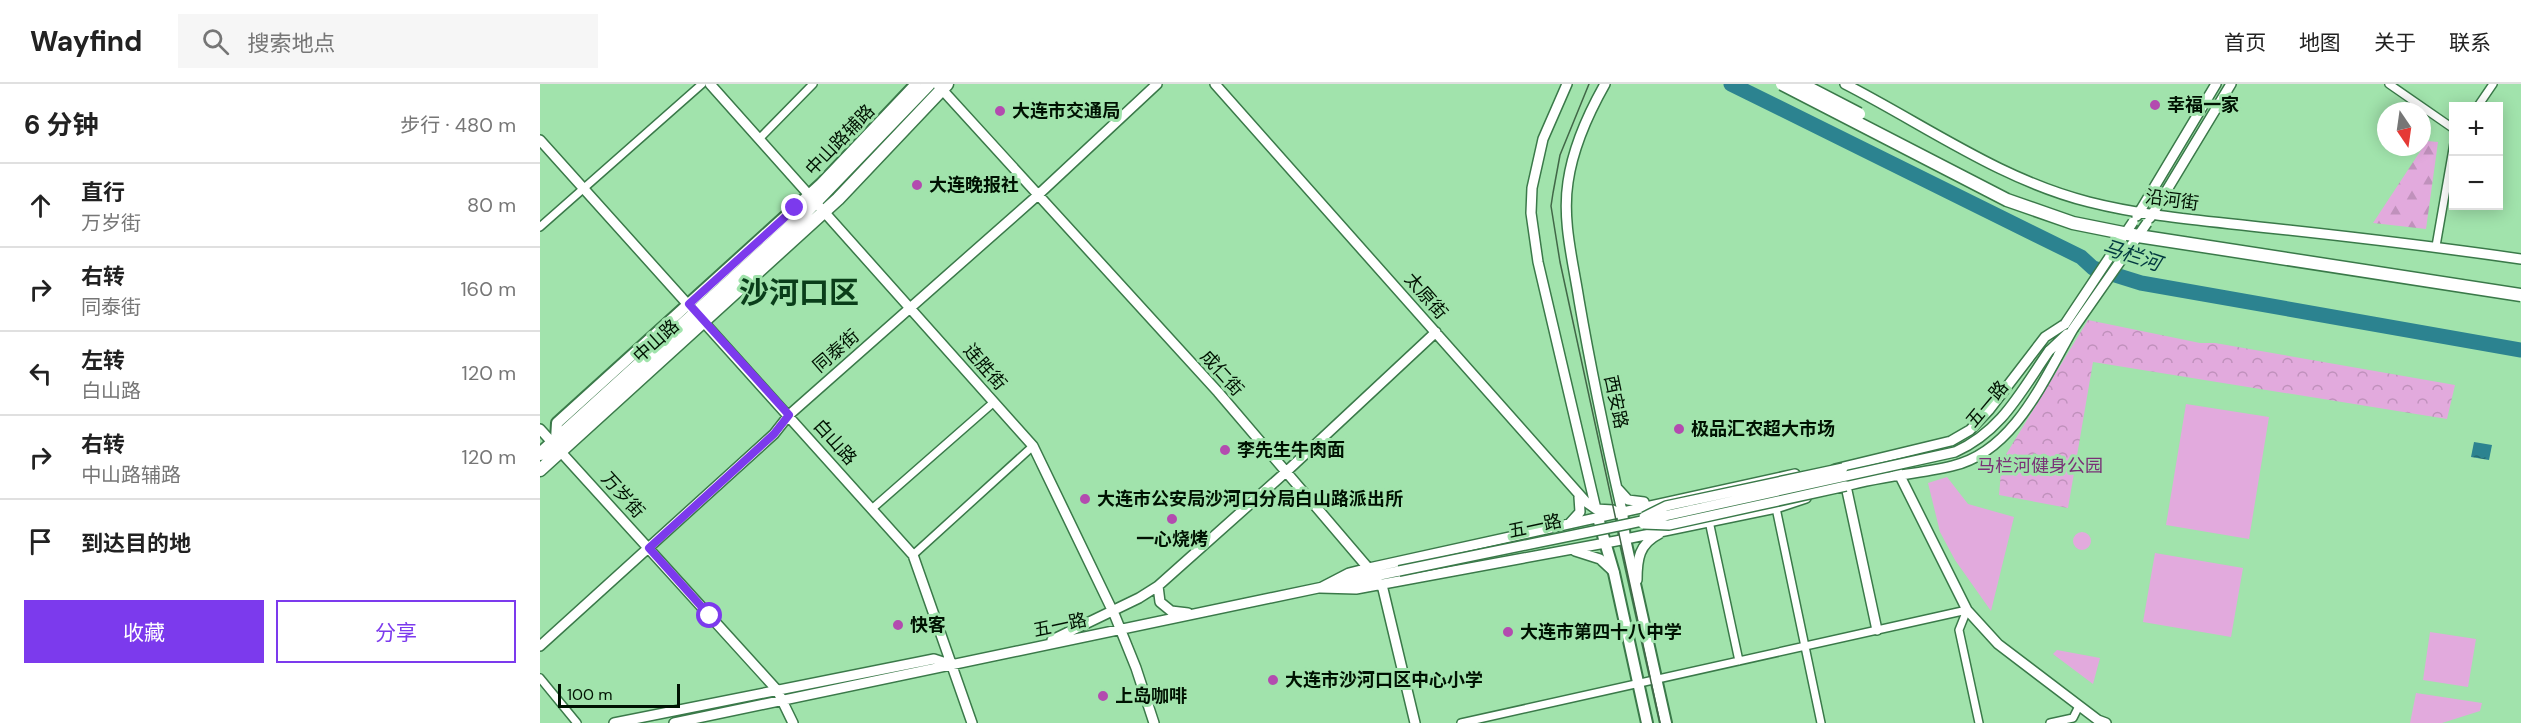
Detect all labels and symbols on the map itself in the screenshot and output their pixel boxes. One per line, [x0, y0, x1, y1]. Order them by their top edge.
place label: 幸福一家 [2167, 93, 2239, 117]
marker: 幸福一家 [2148, 98, 2162, 112]
street label: 中山路辅路 [800, 99, 880, 181]
place label: 大连市交通局 [1012, 99, 1120, 123]
north arrow [2377, 102, 2431, 156]
marker: 大连市交通局 [993, 104, 1007, 118]
place label: 大连晚报社 [929, 173, 1019, 197]
marker: 大连晚报社 [910, 178, 924, 192]
street label: 沿河街 [2144, 184, 2200, 216]
route end [781, 194, 807, 220]
water label: 马栏河 [2099, 233, 2168, 278]
street label: 太原街 [1399, 268, 1453, 324]
district label: 沙河口区 [739, 273, 859, 312]
street label: 中山路 [628, 314, 684, 368]
street label: 同泰街 [808, 324, 864, 378]
street label: 连胜街 [958, 339, 1012, 395]
street label: 成仁街 [1195, 345, 1249, 401]
street label: 西安路 [1599, 373, 1633, 431]
street label: 五一路 [1960, 376, 2014, 432]
street label: 白山路 [808, 414, 862, 470]
place label: 极品汇农超大市场 [1691, 417, 1835, 441]
marker: 极品汇农超大市场 [1672, 422, 1686, 436]
place label: 李先生牛肉面 [1237, 438, 1345, 462]
marker: 李先生牛肉面 [1218, 443, 1232, 457]
park label: 马栏河健身公园 [1977, 454, 2103, 478]
street label: 万岁街 [596, 467, 650, 523]
place label: 大连市公安局沙河口分局白山路派出所 [1097, 487, 1403, 511]
marker: 大连市公安局沙河口分局白山路派出所 [1078, 492, 1092, 506]
street label: 五一路 [1506, 509, 1564, 543]
marker: 一心烧烤 [1165, 512, 1179, 526]
place label: 一心烧烤 [1136, 527, 1208, 551]
route start [696, 602, 722, 628]
street label: 五一路 [1031, 608, 1089, 642]
place label: 快客 [910, 613, 946, 637]
marker: 快客 [891, 618, 905, 632]
place label: 大连市第四十八中学 [1520, 620, 1682, 644]
marker: 大连市第四十八中学 [1501, 625, 1515, 639]
place label: 大连市沙河口区中心小学 [1285, 668, 1483, 692]
marker: 大连市沙河口区中心小学 [1266, 673, 1280, 687]
scale bar [558, 681, 680, 708]
place label: 上岛咖啡 [1115, 684, 1187, 708]
marker: 上岛咖啡 [1096, 689, 1110, 703]

